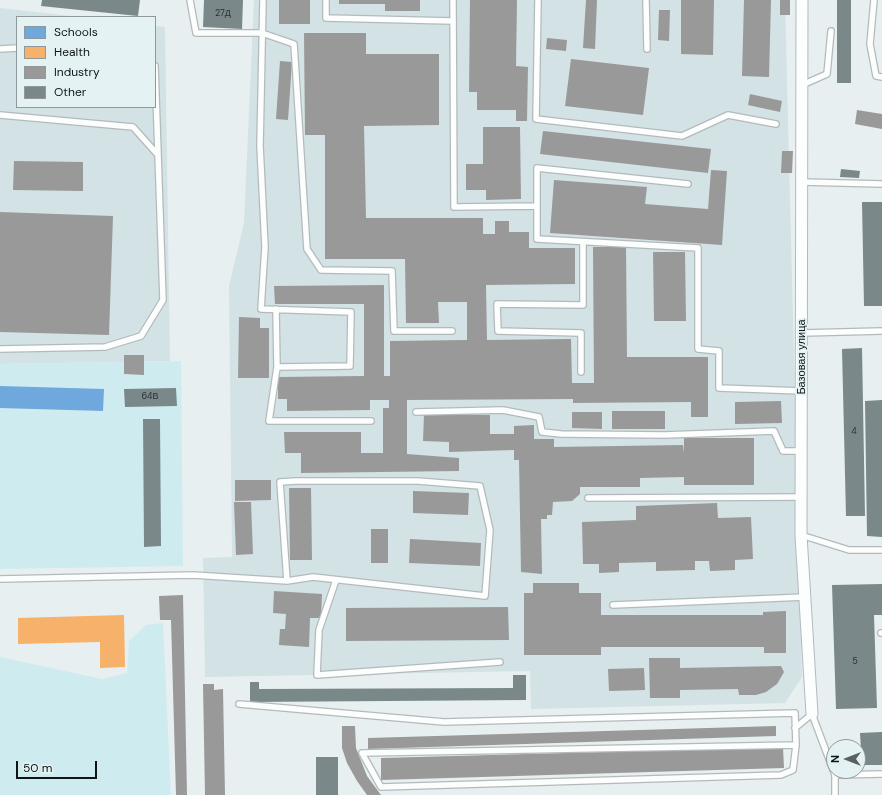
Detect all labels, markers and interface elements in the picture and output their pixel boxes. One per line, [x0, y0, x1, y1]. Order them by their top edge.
house number: 27Д [215, 9, 231, 19]
legend [16, 16, 156, 108]
text: Schools [54, 24, 98, 40]
text: Health [54, 44, 90, 60]
text: Industry [54, 64, 100, 80]
text: Other [54, 84, 86, 100]
street label: Базовая улица [795, 319, 809, 395]
house number: 64В [141, 392, 159, 402]
house number: 4 [851, 427, 857, 437]
house number: 5 [852, 657, 858, 667]
north arrow [826, 739, 866, 779]
scale bar [18, 753, 99, 779]
text: N [828, 755, 842, 763]
text: 50 m [23, 760, 52, 776]

